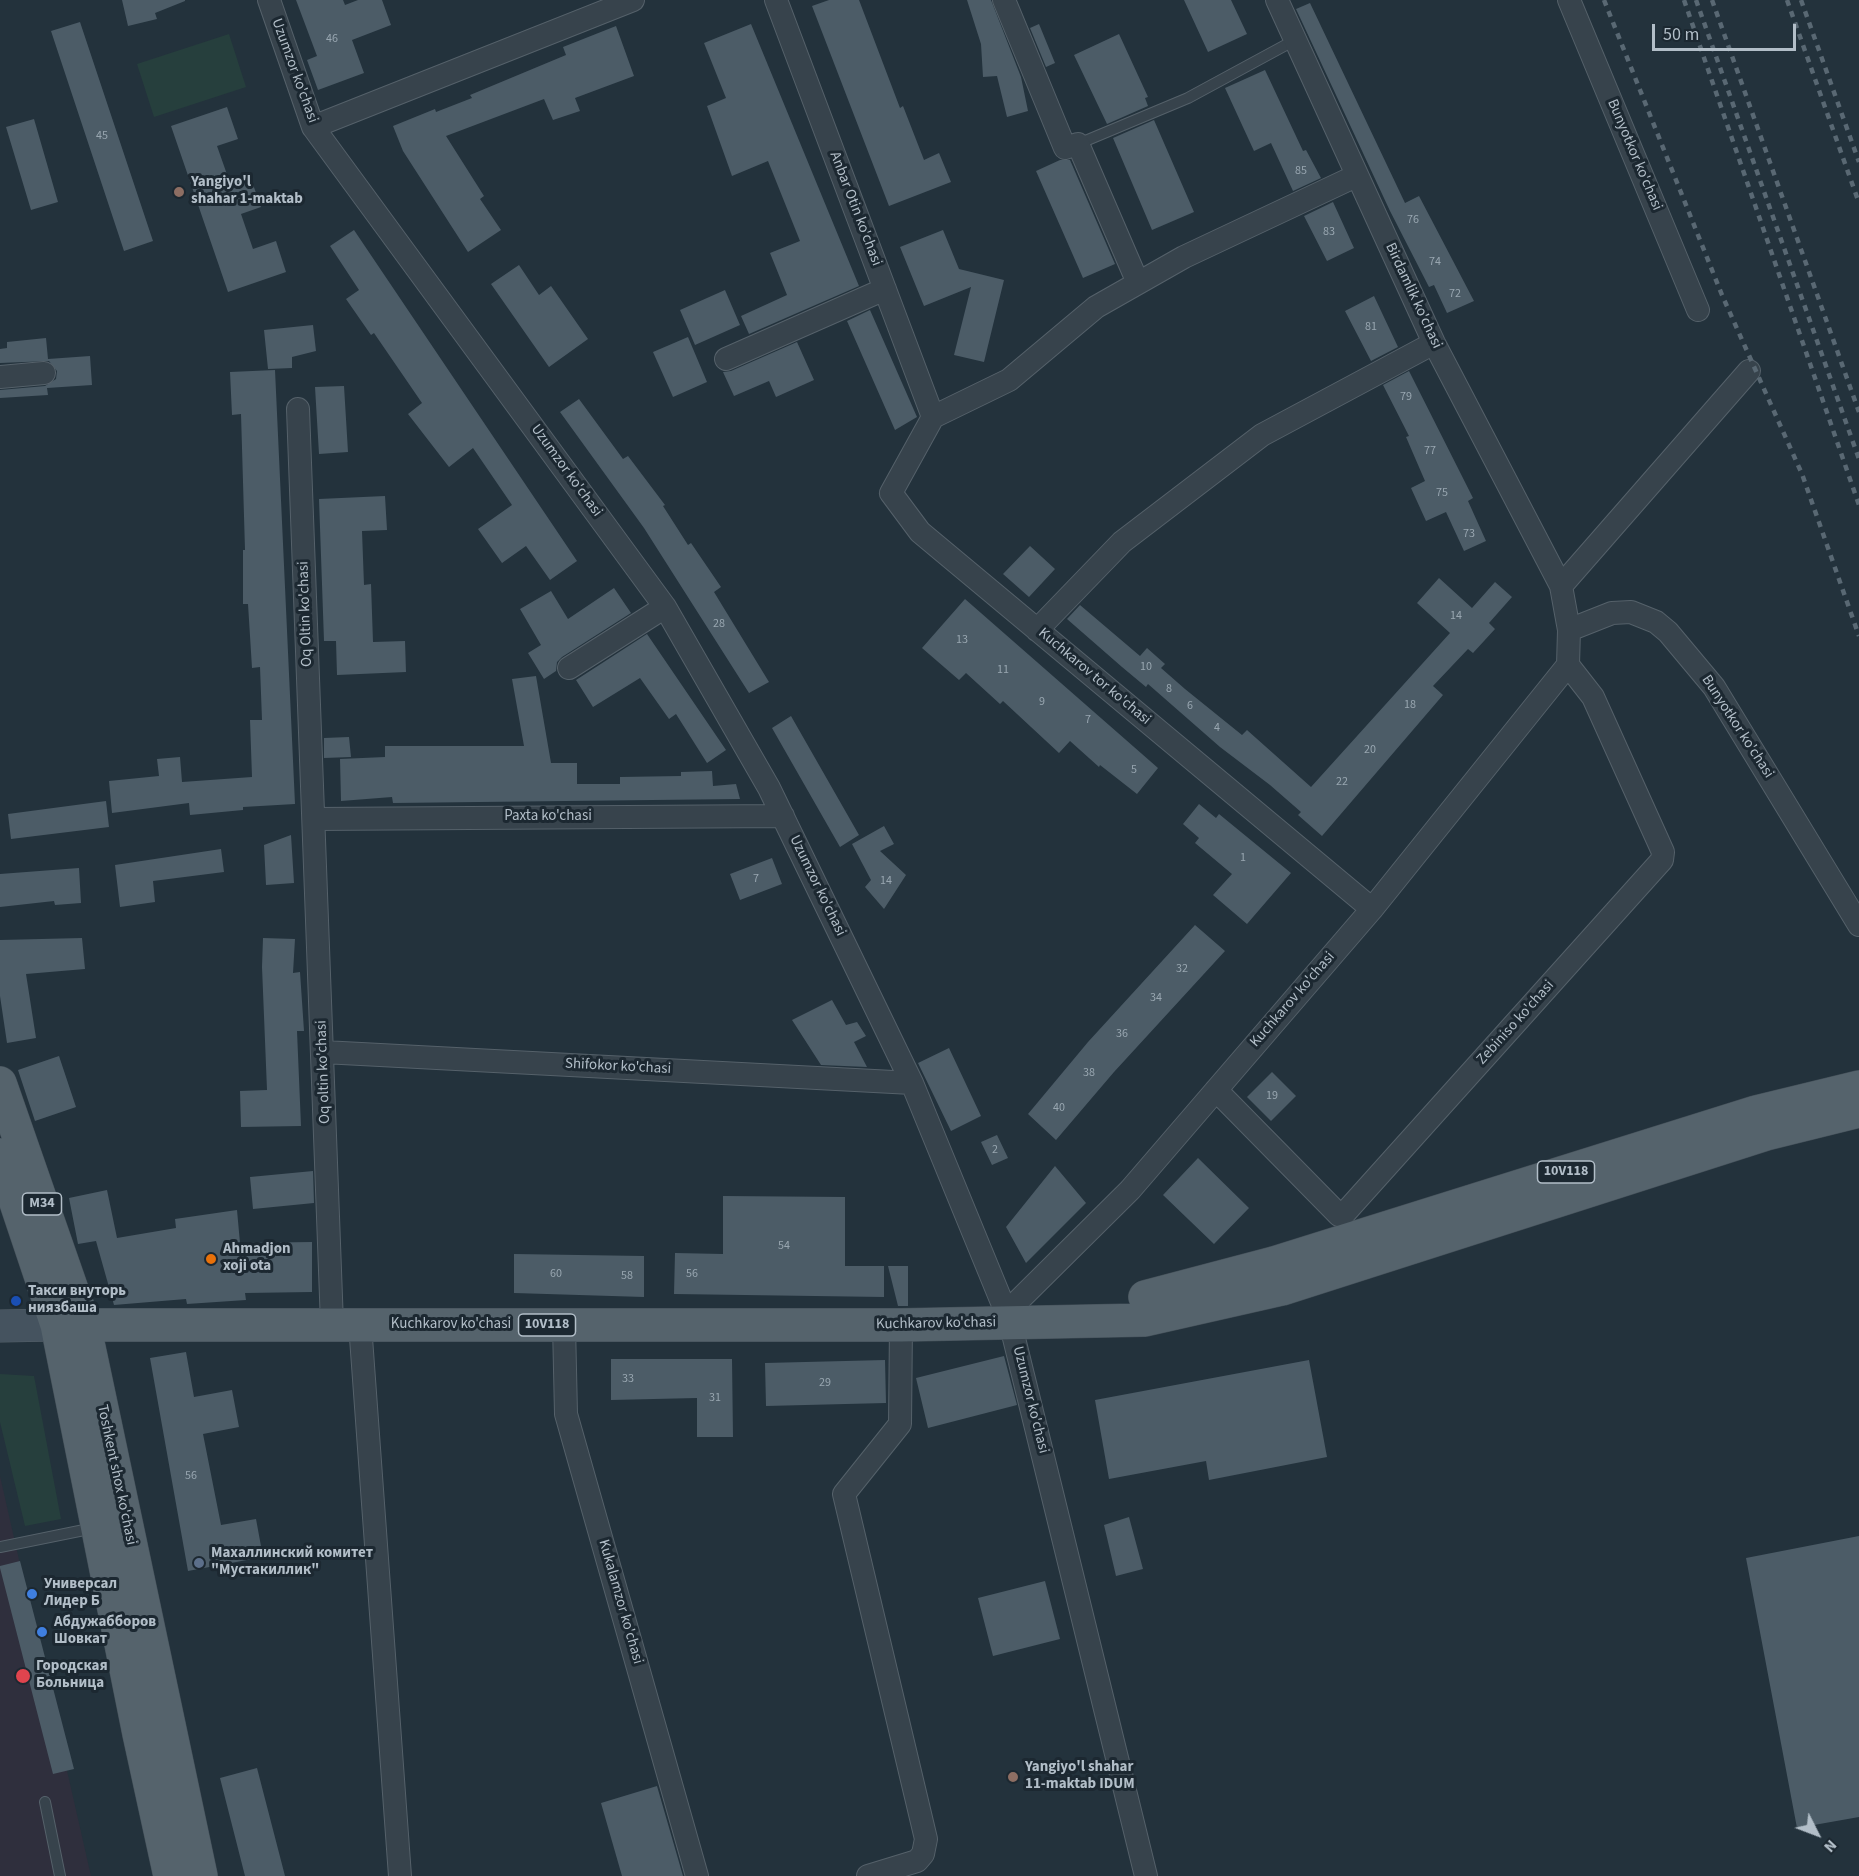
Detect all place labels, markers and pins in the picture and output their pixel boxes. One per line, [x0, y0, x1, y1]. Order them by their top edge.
place label: Yangiyo'l shahar 1-maktab [191, 174, 303, 209]
marker: Yangiyo'l shahar 1-maktab [172, 185, 186, 199]
place label: Ahmadjon xoji ota [223, 1241, 291, 1276]
marker: Ahmadjon xoji ota [204, 1252, 218, 1266]
place label: Такси внуторь ниязбаша [28, 1283, 126, 1318]
marker: Такси внуторь ниязбаша [9, 1294, 23, 1308]
place label: Махаллинский комитет "Мустакиллик" [211, 1545, 373, 1580]
marker: Махаллинский комитет "Мустакиллик" [192, 1556, 206, 1570]
place label: Универсал Лидер Б [44, 1576, 117, 1611]
marker: Универсал Лидер Б [25, 1587, 39, 1601]
place label: Абдужабборов Шовкат [54, 1614, 156, 1649]
marker: Абдужабборов Шовкат [35, 1625, 49, 1639]
place label: Городская Больница [36, 1658, 108, 1693]
marker: Городская Больница [14, 1667, 32, 1685]
place label: Yangiyo'l shahar 11-maktab IDUM [1025, 1759, 1135, 1794]
marker: Yangiyo'l shahar 11-maktab IDUM [1006, 1770, 1020, 1784]

